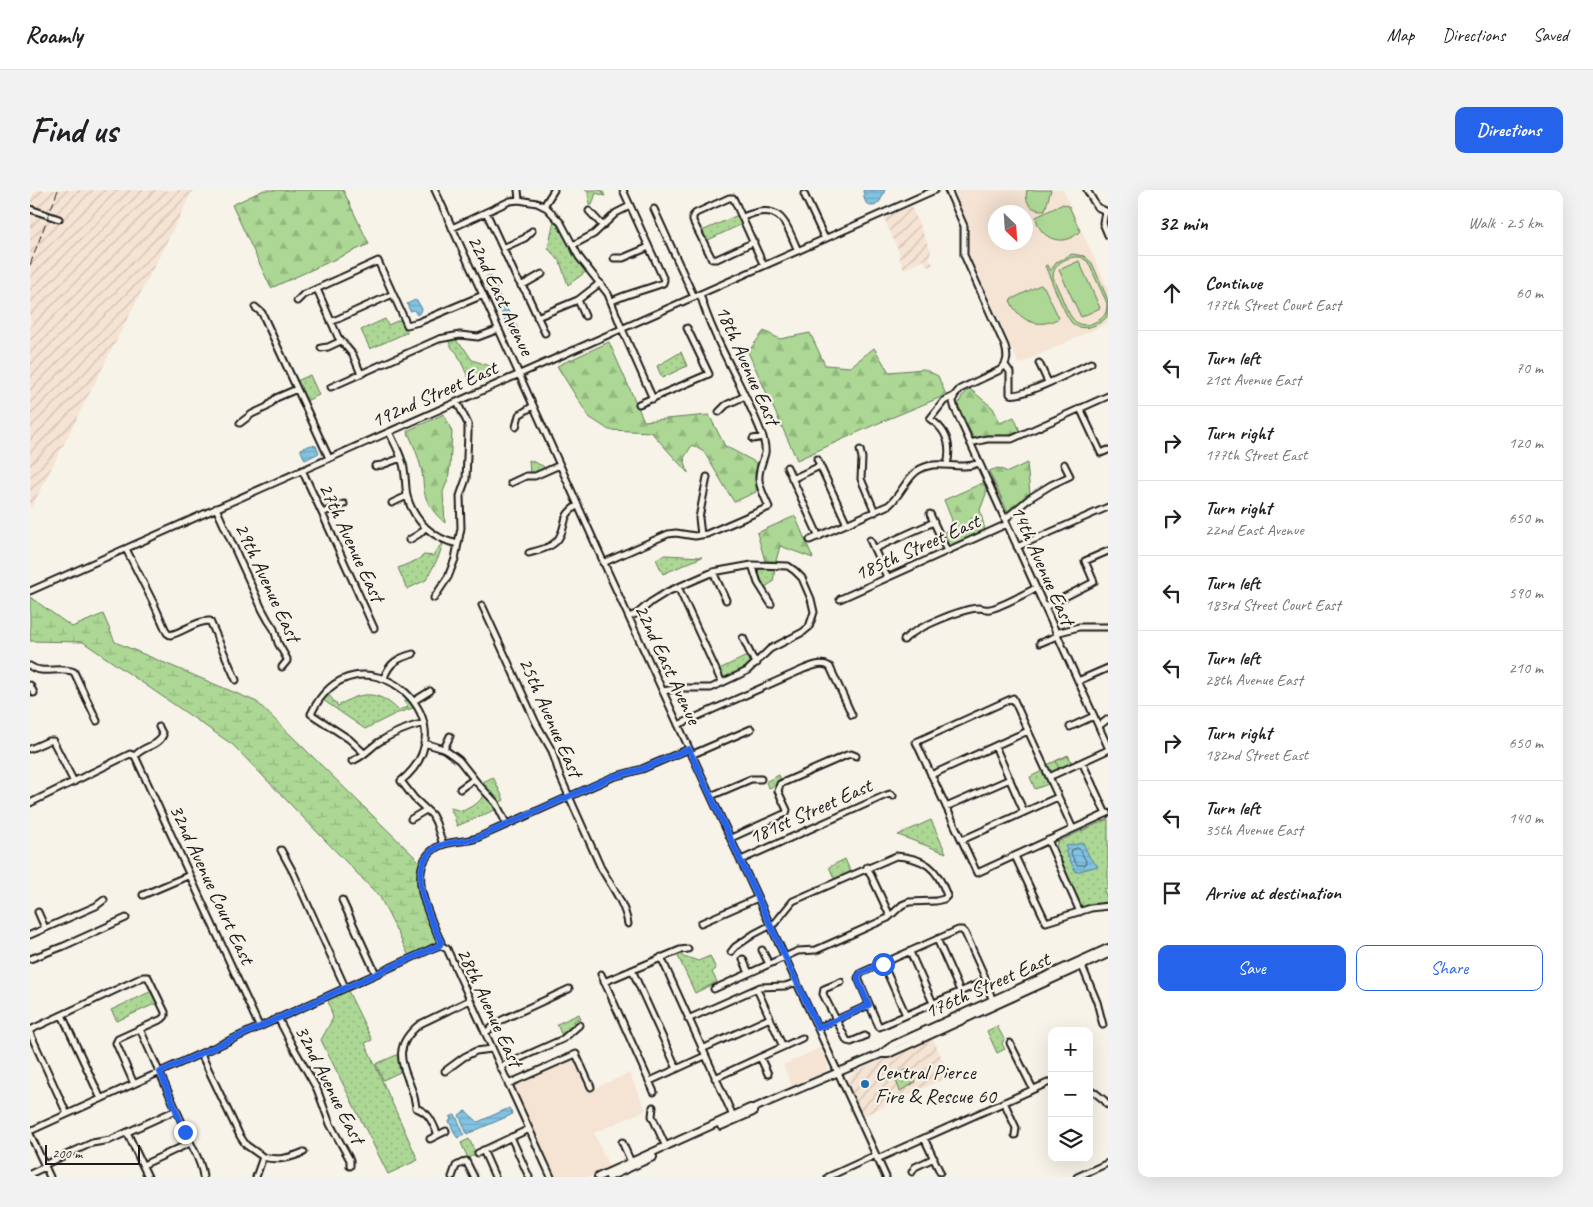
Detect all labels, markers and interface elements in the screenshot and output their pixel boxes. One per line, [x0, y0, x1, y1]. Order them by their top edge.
text: Roamly [25, 20, 82, 50]
text: Map [1387, 24, 1414, 46]
text: Directions [1442, 24, 1505, 46]
text: Saved [1533, 24, 1568, 46]
button: Directions [1455, 107, 1563, 153]
text: Find us [30, 108, 117, 153]
north arrow [988, 205, 1033, 250]
text: 32 min [1158, 210, 1208, 236]
text: Walk · 2.5 km [1468, 213, 1543, 233]
street label: 22nd East Avenue [462, 231, 541, 361]
text: Continue [1205, 271, 1262, 295]
icon: ahead [1158, 279, 1186, 307]
text: 60 m [1516, 283, 1543, 303]
text: 177th Street Court East [1205, 295, 1341, 315]
street label: 18th Avenue East [710, 301, 787, 432]
text: Turn left [1205, 346, 1260, 370]
street label: 192nd Street East [367, 354, 503, 433]
icon: left [1158, 354, 1186, 382]
text: 70 m [1516, 358, 1543, 378]
text: 21st Avenue East [1205, 370, 1301, 390]
text: Turn right [1205, 421, 1272, 445]
icon: right [1158, 429, 1186, 457]
text: 120 m [1509, 433, 1543, 453]
text: 177th Street East [1205, 445, 1307, 465]
street label: 27th Avenue East [313, 478, 392, 608]
text: Turn right [1205, 496, 1272, 520]
street label: 14th Avenue East [1005, 501, 1082, 632]
icon: right [1158, 504, 1186, 532]
street label: 185th Street East [850, 507, 985, 586]
text: 650 m [1509, 508, 1543, 528]
street label: 29th Avenue East [229, 518, 308, 648]
text: 22nd East Avenue [1205, 520, 1304, 540]
text: Turn left [1205, 571, 1260, 595]
icon: left [1158, 579, 1186, 607]
text: 590 m [1509, 583, 1543, 603]
text: 183rd Street Court East [1205, 595, 1341, 615]
street label: 22nd East Avenue [629, 600, 708, 730]
text: Turn left [1205, 646, 1260, 670]
street label: 25th Avenue East [513, 653, 590, 784]
icon: left [1158, 654, 1186, 682]
text: 210 m [1509, 658, 1543, 678]
text: 28th Avenue East [1205, 670, 1303, 690]
text: Turn right [1205, 721, 1272, 745]
icon: right [1158, 729, 1186, 757]
text: 650 m [1509, 733, 1543, 753]
text: 182nd Street East [1205, 745, 1308, 765]
street label: 181st Street East [745, 771, 877, 850]
text: Turn left [1205, 796, 1260, 820]
street label: 32nd Avenue Court East [164, 800, 261, 970]
icon: left [1158, 804, 1186, 832]
text: 140 m [1509, 808, 1543, 828]
text: 35th Avenue East [1205, 820, 1303, 840]
icon: arrive [1158, 879, 1186, 907]
text: Arrive at destination [1205, 881, 1341, 905]
street label: 28th Avenue East [451, 943, 530, 1073]
street label: 176th Street East [920, 945, 1055, 1024]
button: Save [1158, 945, 1346, 991]
button: Share [1356, 945, 1543, 991]
route start [872, 953, 895, 976]
street label: 32nd Avenue East [289, 1020, 372, 1150]
map controls [1048, 1027, 1093, 1162]
button: + [1048, 1027, 1093, 1072]
place label: Central Pierce Fire & Rescue 60 [875, 1059, 998, 1109]
button: − [1048, 1072, 1093, 1117]
marker: Central Pierce Fire & Rescue 60 [859, 1078, 871, 1090]
button: layers [1048, 1117, 1093, 1162]
route end [174, 1121, 197, 1144]
scale bar [45, 1142, 140, 1165]
text: 200 m [52, 1145, 82, 1162]

